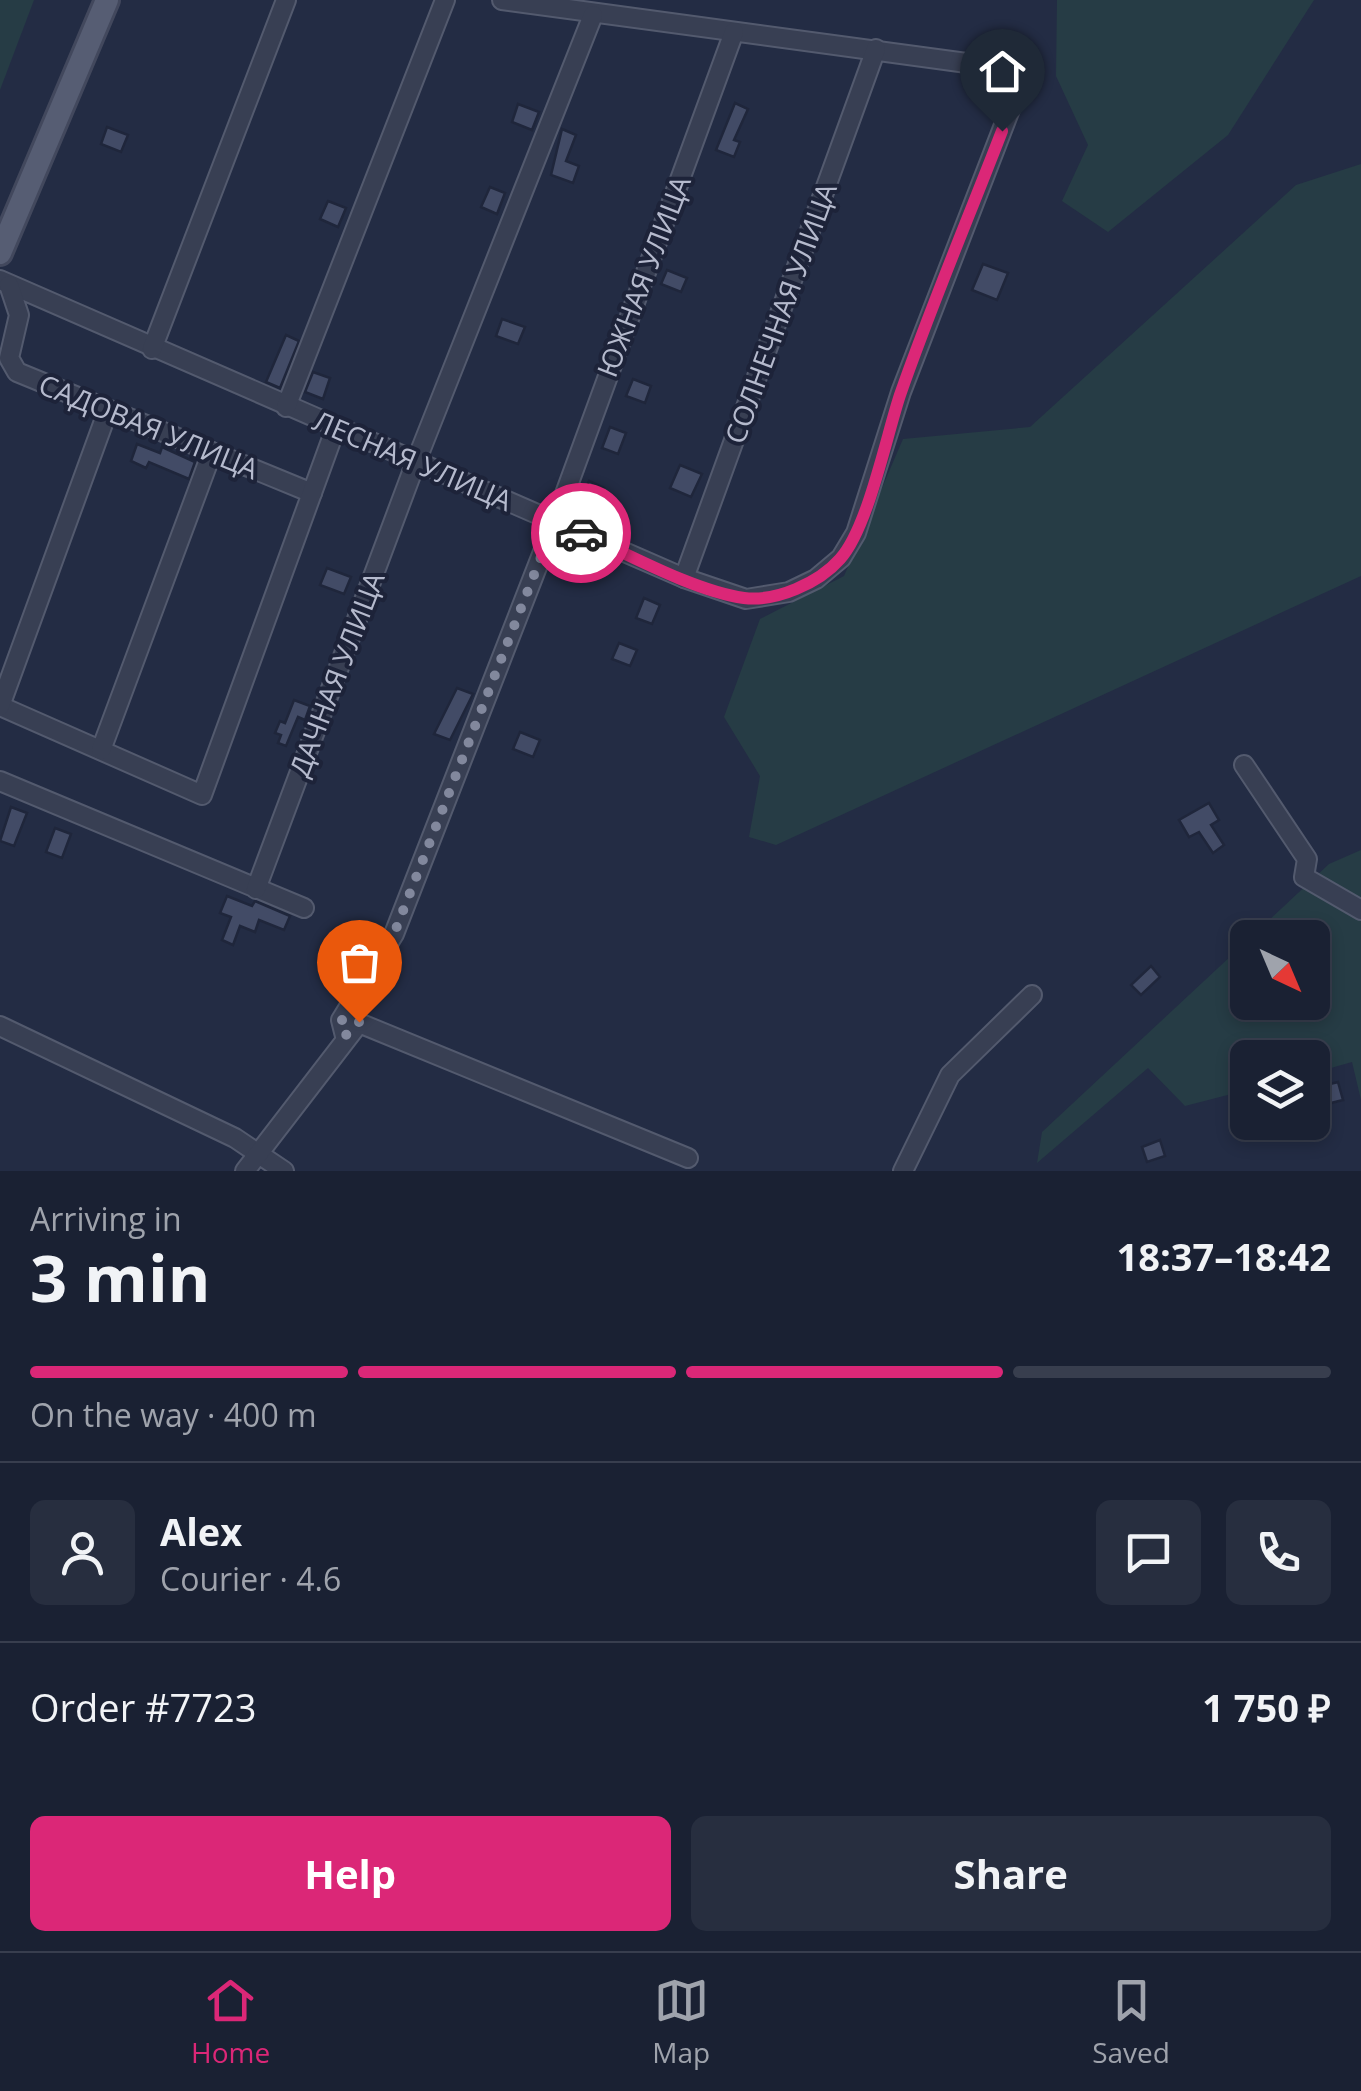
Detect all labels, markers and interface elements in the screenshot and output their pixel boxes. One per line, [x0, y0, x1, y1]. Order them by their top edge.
pin [960, 29, 1045, 132]
icon: home [975, 44, 1030, 99]
street label: ЮЖНАЯ УЛИЦА [587, 170, 699, 382]
street label: СОЛНЕЧНАЯ УЛИЦА [715, 177, 845, 449]
street label: САДОВАЯ УЛИЦА [34, 365, 265, 487]
street label: ЛЕСНАЯ УЛИЦА [308, 401, 519, 519]
courier [531, 483, 631, 583]
icon: car [554, 506, 609, 561]
street label: ДАЧНАЯ УЛИЦА [280, 566, 393, 782]
pin [317, 920, 402, 1023]
north arrow [1230, 920, 1330, 1020]
map controls [1230, 920, 1330, 1140]
icon: bag [332, 935, 387, 990]
button: layers [1230, 1040, 1330, 1140]
text: Arriving in [30, 1197, 182, 1240]
text: 18:37–18:42 [1117, 1230, 1331, 1282]
text: 3 min [30, 1233, 210, 1321]
text: On the way · 400 m [30, 1393, 317, 1436]
button: person [30, 1500, 135, 1605]
button: chat [1096, 1500, 1201, 1605]
button: phone [1226, 1500, 1331, 1605]
text: Alex [160, 1505, 242, 1557]
text: Courier · 4.6 [160, 1557, 341, 1600]
text: Order #7723 [30, 1681, 257, 1733]
text: 1 750 ₽ [1202, 1681, 1331, 1733]
button: Help [30, 1816, 671, 1931]
button: Share [691, 1816, 1331, 1931]
tab: Home [191, 1973, 270, 2071]
tab: Map [652, 1973, 710, 2071]
tab: Saved [1092, 1973, 1170, 2071]

